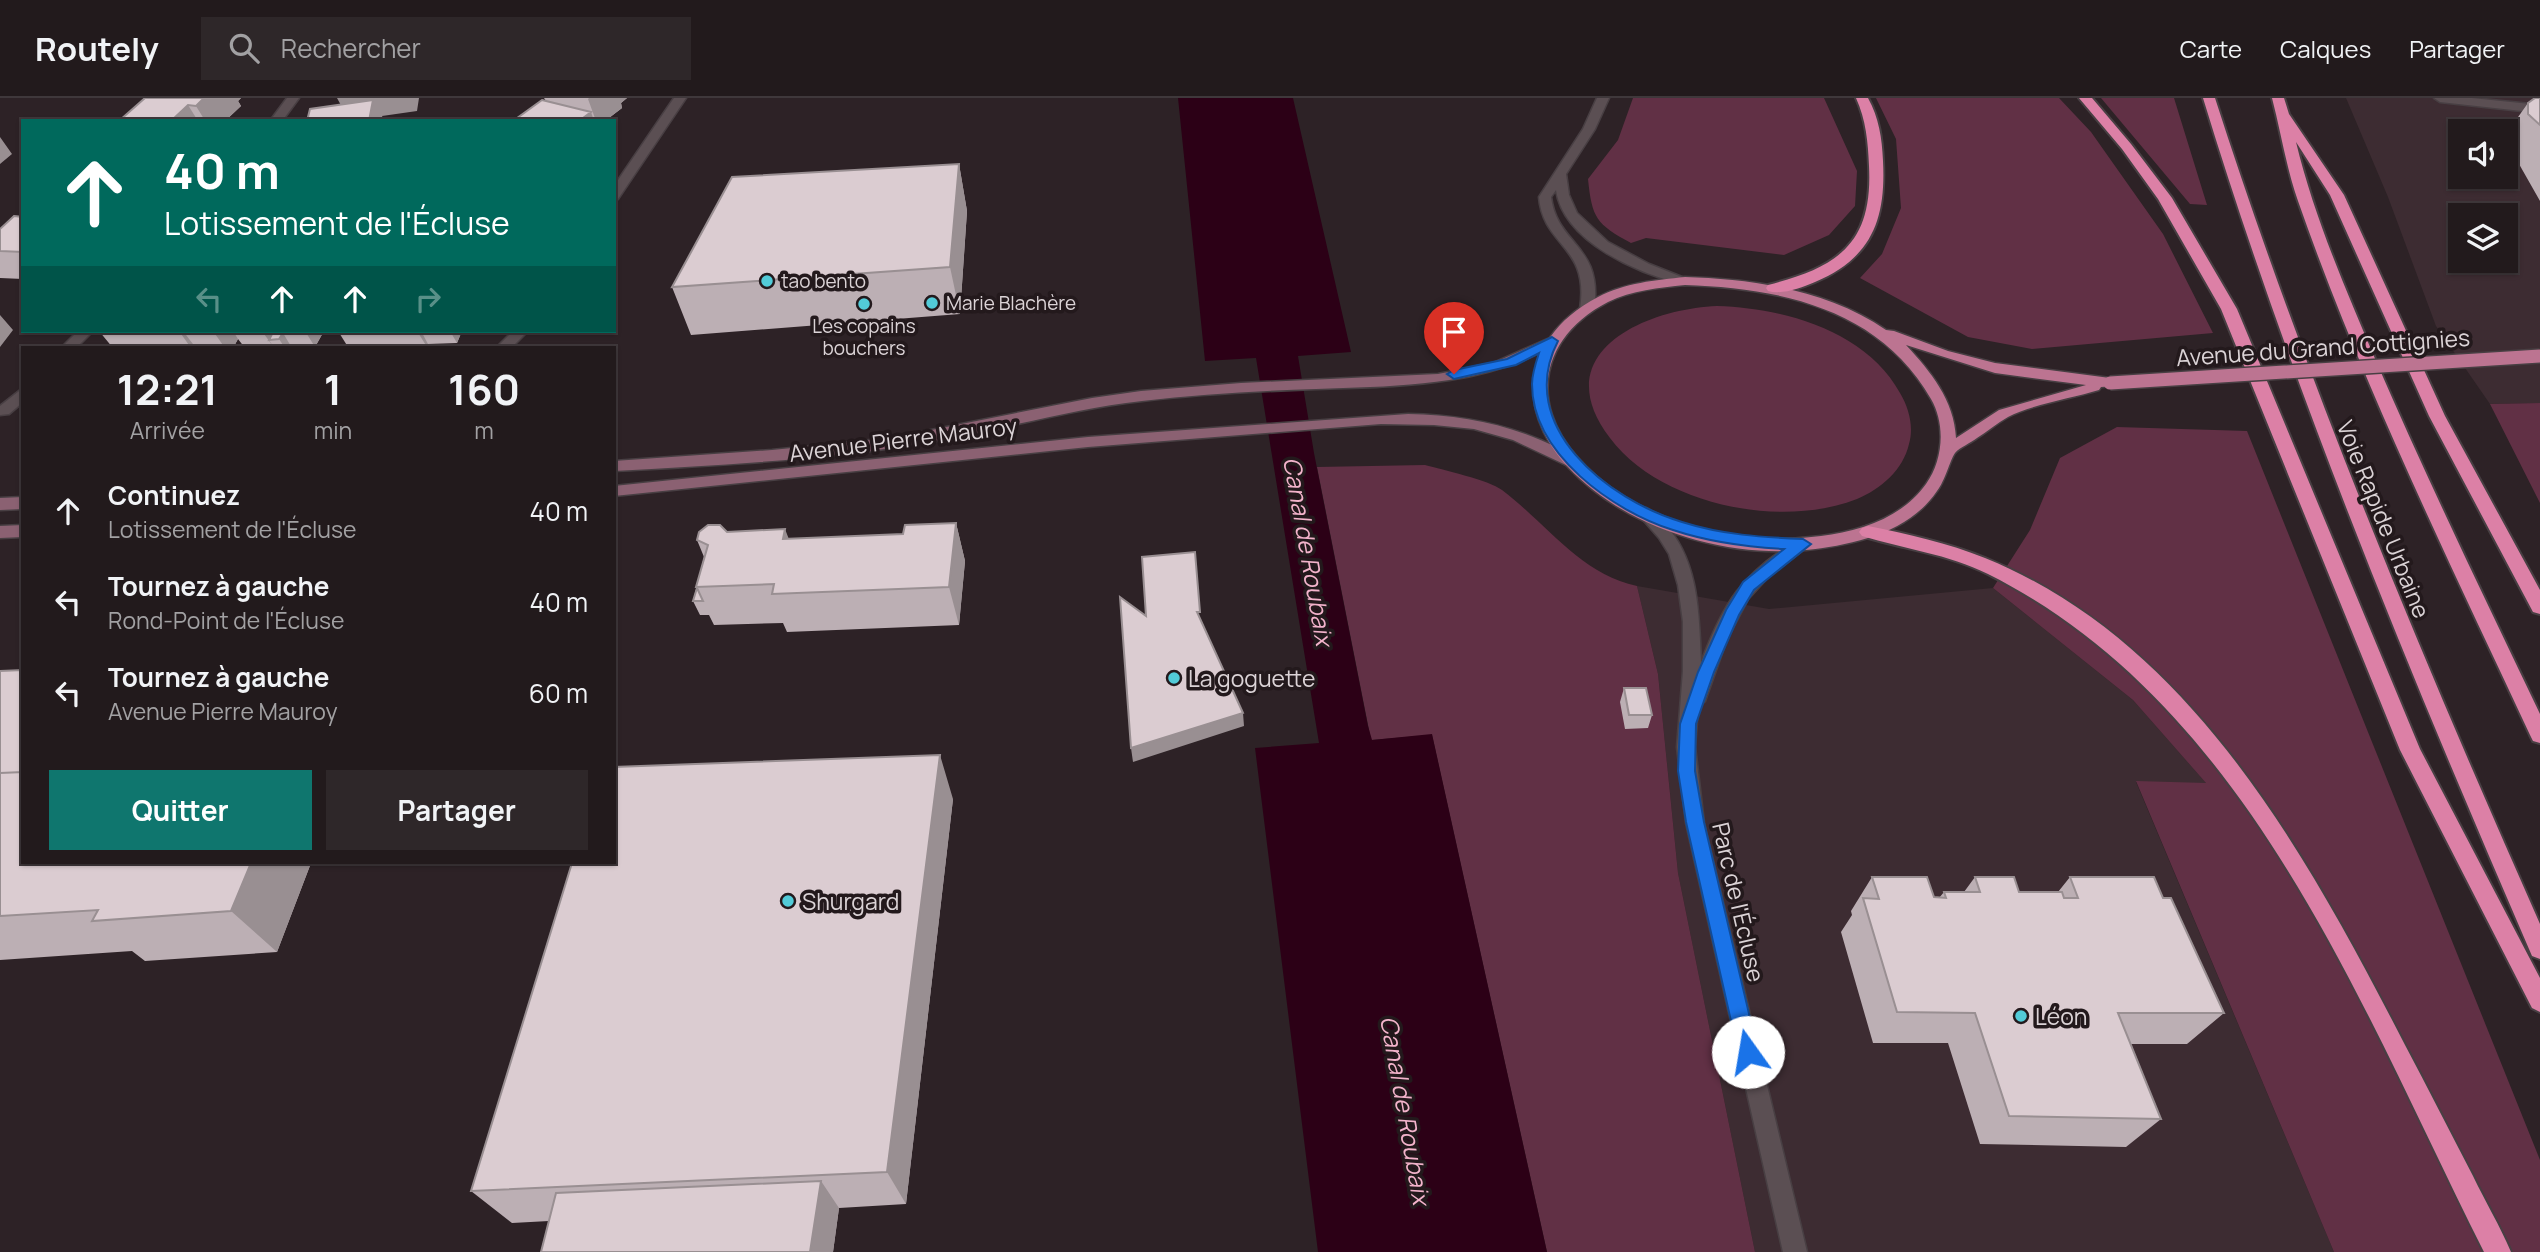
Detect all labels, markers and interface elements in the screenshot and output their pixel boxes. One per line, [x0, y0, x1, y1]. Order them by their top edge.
search box [201, 17, 691, 80]
text: Routely [35, 26, 159, 71]
icon: search [225, 29, 263, 67]
text: Rechercher [281, 30, 421, 66]
text: Carte [2180, 32, 2242, 65]
text: Calques [2280, 32, 2371, 65]
text: Partager [2409, 32, 2505, 65]
map controls [2448, 119, 2518, 273]
button: sound [2448, 119, 2518, 189]
text: 40 m [164, 137, 280, 204]
icon: ahead [49, 147, 140, 238]
text: Lotissement de l'Écluse [164, 201, 510, 245]
button: layers [2448, 203, 2518, 273]
place label: tao bento [781, 268, 866, 294]
marker: tao bento [759, 273, 775, 289]
icon: left [190, 280, 228, 318]
icon: ahead [263, 280, 301, 318]
icon: ahead [336, 280, 374, 318]
icon: right [409, 280, 447, 318]
place label: Marie Blachère [946, 290, 1076, 316]
marker: Marie Blachère [924, 295, 940, 311]
marker: Les copains bouchers [856, 296, 872, 312]
pin [1424, 302, 1484, 374]
place label: Les copains bouchers [812, 313, 916, 361]
icon: arrive [1435, 313, 1473, 351]
street label: Avenue du Grand Cottignies [2175, 321, 2471, 373]
text: 12:21 [117, 360, 218, 418]
text: 1 [324, 360, 342, 418]
text: 160 [448, 360, 520, 418]
street label: Avenue Pierre Mauroy [787, 409, 1019, 469]
text: Arrivée [130, 414, 205, 446]
text: min [314, 414, 352, 446]
text: m [474, 414, 494, 446]
street label: Voie Rapide Urbaine [2330, 415, 2438, 623]
water label: Canal de Roubaix [1276, 454, 1342, 651]
text: Continuez [108, 477, 240, 513]
icon: ahead [49, 492, 87, 530]
text: 40 m [530, 493, 588, 529]
text: Lotissement de l'Écluse [108, 513, 356, 545]
text: Tournez à gauche [108, 568, 329, 604]
icon: left [49, 583, 87, 621]
text: 40 m [530, 584, 588, 620]
text: Rond-Point de l'Écluse [108, 604, 345, 636]
text: Tournez à gauche [108, 659, 329, 695]
place label: La goguette [1188, 662, 1316, 694]
marker: La goguette [1166, 670, 1182, 686]
icon: left [49, 674, 87, 712]
text: 60 m [529, 675, 588, 711]
text: Avenue Pierre Mauroy [108, 695, 338, 727]
button: Quitter [49, 770, 312, 850]
button: Partager [326, 770, 588, 850]
street label: Parc de l'Écluse [1705, 819, 1773, 985]
place label: Shurgard [802, 885, 899, 917]
marker: Shurgard [780, 893, 796, 909]
place label: Léon [2035, 1000, 2087, 1032]
marker: Léon [2013, 1008, 2029, 1024]
water label: Canal de Roubaix [1373, 1013, 1439, 1210]
position arrow [1711, 1015, 1785, 1089]

